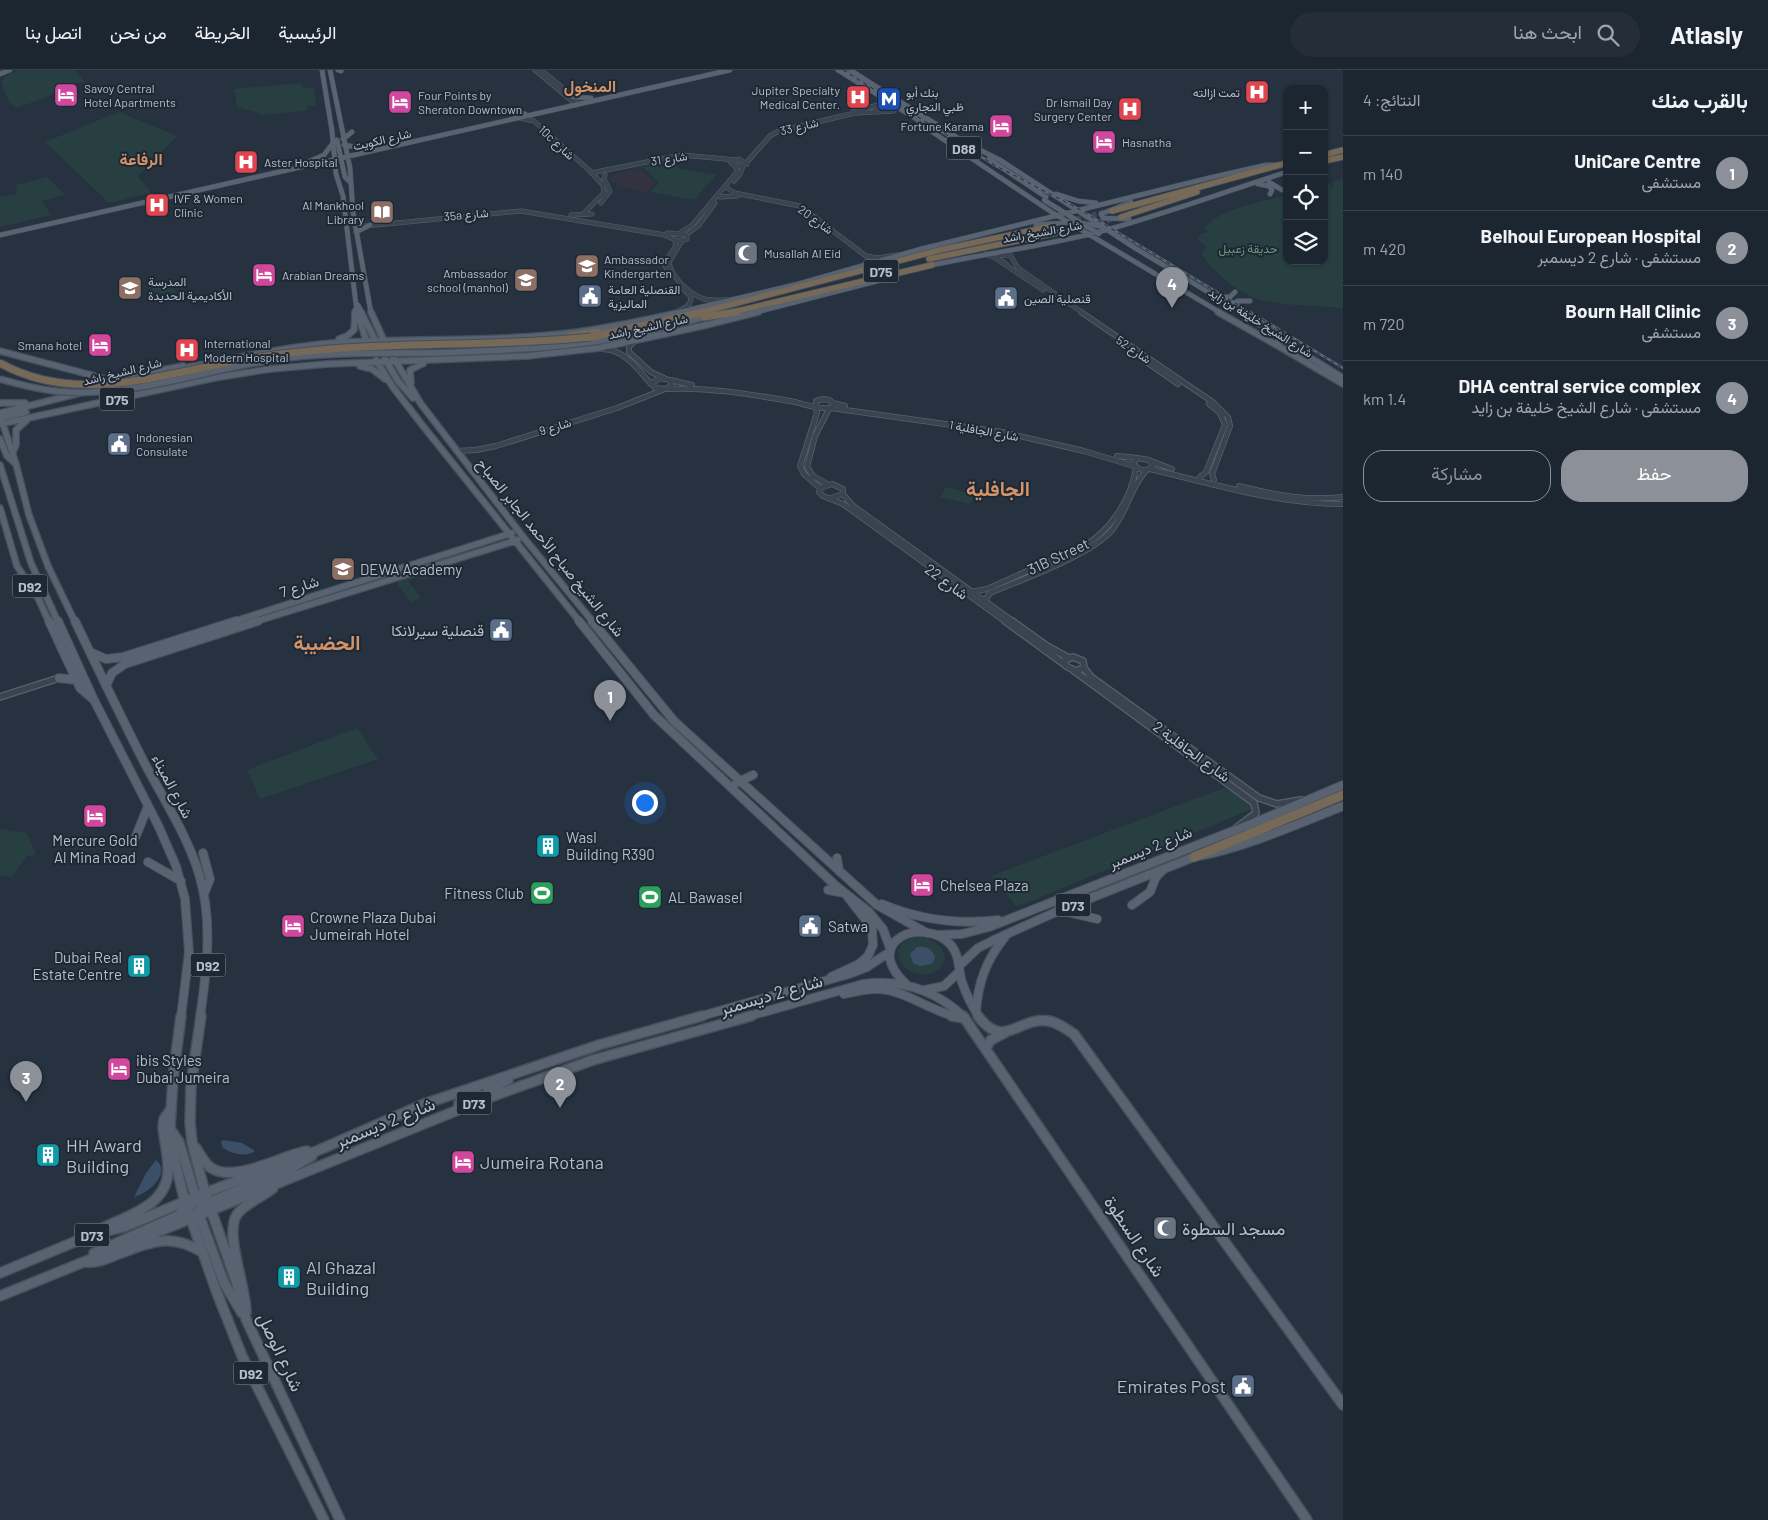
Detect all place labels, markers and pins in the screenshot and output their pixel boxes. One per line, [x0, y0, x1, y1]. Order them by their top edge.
hospital icon: تمت ازالته [1244, 79, 1270, 105]
place label: Savoy Central Hotel Apartments [84, 81, 176, 109]
hotel icon: Savoy Central Hotel Apartments [53, 82, 79, 108]
place label: Jupiter Specialty Medical Center. [752, 83, 840, 111]
hospital icon: Jupiter Specialty Medical Center. [845, 84, 871, 110]
place label: بنك أبو ظبي التجاري [906, 85, 964, 117]
place label: تمت ازالته [1193, 85, 1240, 101]
metro station icon: بنك أبو ظبي التجاري [876, 86, 902, 112]
place label: Four Points by Sheraton Downtown [418, 88, 522, 116]
hotel icon: Four Points by Sheraton Downtown [387, 89, 413, 115]
place label: Dr Ismail Day Surgery Center [1034, 95, 1113, 123]
hospital icon: Dr Ismail Day Surgery Center [1117, 96, 1143, 122]
hotel icon: Fortune Karama [988, 113, 1014, 139]
place label: Fortune Karama [901, 119, 984, 133]
hotel icon: Hasnatha [1091, 129, 1117, 155]
place label: Hasnatha [1122, 135, 1171, 149]
hospital icon: Aster Hospital [233, 149, 259, 175]
place label: Aster Hospital [264, 155, 338, 169]
place label: IVF & Women Clinic [174, 191, 243, 219]
hospital icon: IVF & Women Clinic [144, 192, 170, 218]
place label: Al Mankhool Library [302, 198, 364, 226]
library icon: Al Mankhool Library [369, 199, 395, 225]
mosque icon: Musallah Al Eid [733, 240, 759, 266]
place label: Musallah Al Eid [764, 246, 841, 260]
place label: Ambassador Kindergarten [604, 252, 672, 280]
school or university icon: Ambassador Kindergarten [574, 253, 600, 279]
hotel icon: Arabian Dreams [251, 262, 277, 288]
place label: Ambassador school (manhol) [427, 266, 509, 294]
school or university icon: Ambassador school (manhol) [513, 267, 539, 293]
pin: 4 [1156, 267, 1188, 308]
place label: Arabian Dreams [282, 268, 364, 282]
place label: المدرسة الأكاديمية الحديدة [148, 274, 232, 303]
school or university icon: المدرسة الأكاديمية الحديدة [117, 275, 143, 301]
place label: القنصلية العامة الماليزية [608, 282, 680, 312]
public building icon: القنصلية العامة الماليزية [577, 283, 603, 309]
public building icon: قنصلية الصين [993, 285, 1019, 311]
place label: قنصلية الصين [1024, 291, 1091, 307]
hotel icon: Smana hotel [87, 332, 113, 358]
place label: International Modern Hospital [204, 336, 288, 364]
hospital icon: International Modern Hospital [174, 337, 200, 363]
place label: Smana hotel [18, 338, 82, 352]
place label: Indonesian Consulate [136, 430, 193, 458]
public building icon: Indonesian Consulate [106, 431, 132, 457]
school or university icon: DEWA Academy [330, 556, 356, 582]
place label: DEWA Academy [360, 560, 462, 578]
public building icon: قنصلية سيرلانكا [488, 617, 514, 643]
place label: قنصلية سيرلانكا [391, 621, 484, 640]
pin: 1 [594, 680, 626, 721]
hotel icon: Mercure Gold Al Mina Road [82, 803, 108, 829]
place label: Wasl Building R390 [566, 828, 655, 863]
place label: Mercure Gold Al Mina Road [52, 831, 138, 866]
building icon: Wasl Building R390 [535, 833, 561, 859]
hotel icon: Chelsea Plaza [909, 872, 935, 898]
place label: Chelsea Plaza [940, 876, 1029, 894]
sports icon: Fitness Club [529, 880, 555, 906]
place label: Fitness Club [444, 884, 524, 902]
sports icon: AL Bawasel [637, 884, 663, 910]
place label: AL Bawasel [668, 888, 743, 906]
place label: Crowne Plaza Dubai Jumeirah Hotel [310, 908, 436, 943]
hotel icon: Crowne Plaza Dubai Jumeirah Hotel [280, 913, 306, 939]
public building icon: Satwa [797, 913, 823, 939]
place label: Satwa [828, 917, 868, 935]
place label: Dubai Real Estate Centre [32, 948, 122, 983]
building icon: Dubai Real Estate Centre [126, 953, 152, 979]
place label: ibis Styles Dubai Jumeira [136, 1051, 230, 1086]
hotel icon: ibis Styles Dubai Jumeira [106, 1056, 132, 1082]
pin: 3 [10, 1061, 42, 1102]
pin: 2 [544, 1067, 576, 1108]
place label: HH Award Building [66, 1134, 142, 1177]
building icon: HH Award Building [35, 1142, 61, 1168]
hotel icon: Jumeira Rotana [450, 1149, 476, 1175]
place label: Jumeira Rotana [480, 1151, 604, 1173]
mosque icon: مسجد السطوة [1152, 1215, 1178, 1241]
place label: مسجد السطوة [1182, 1217, 1285, 1240]
place label: Al Ghazal Building [306, 1256, 376, 1299]
building icon: Al Ghazal Building [276, 1264, 302, 1290]
public building icon: Emirates Post [1230, 1373, 1256, 1399]
place label: Emirates Post [1117, 1375, 1226, 1397]

